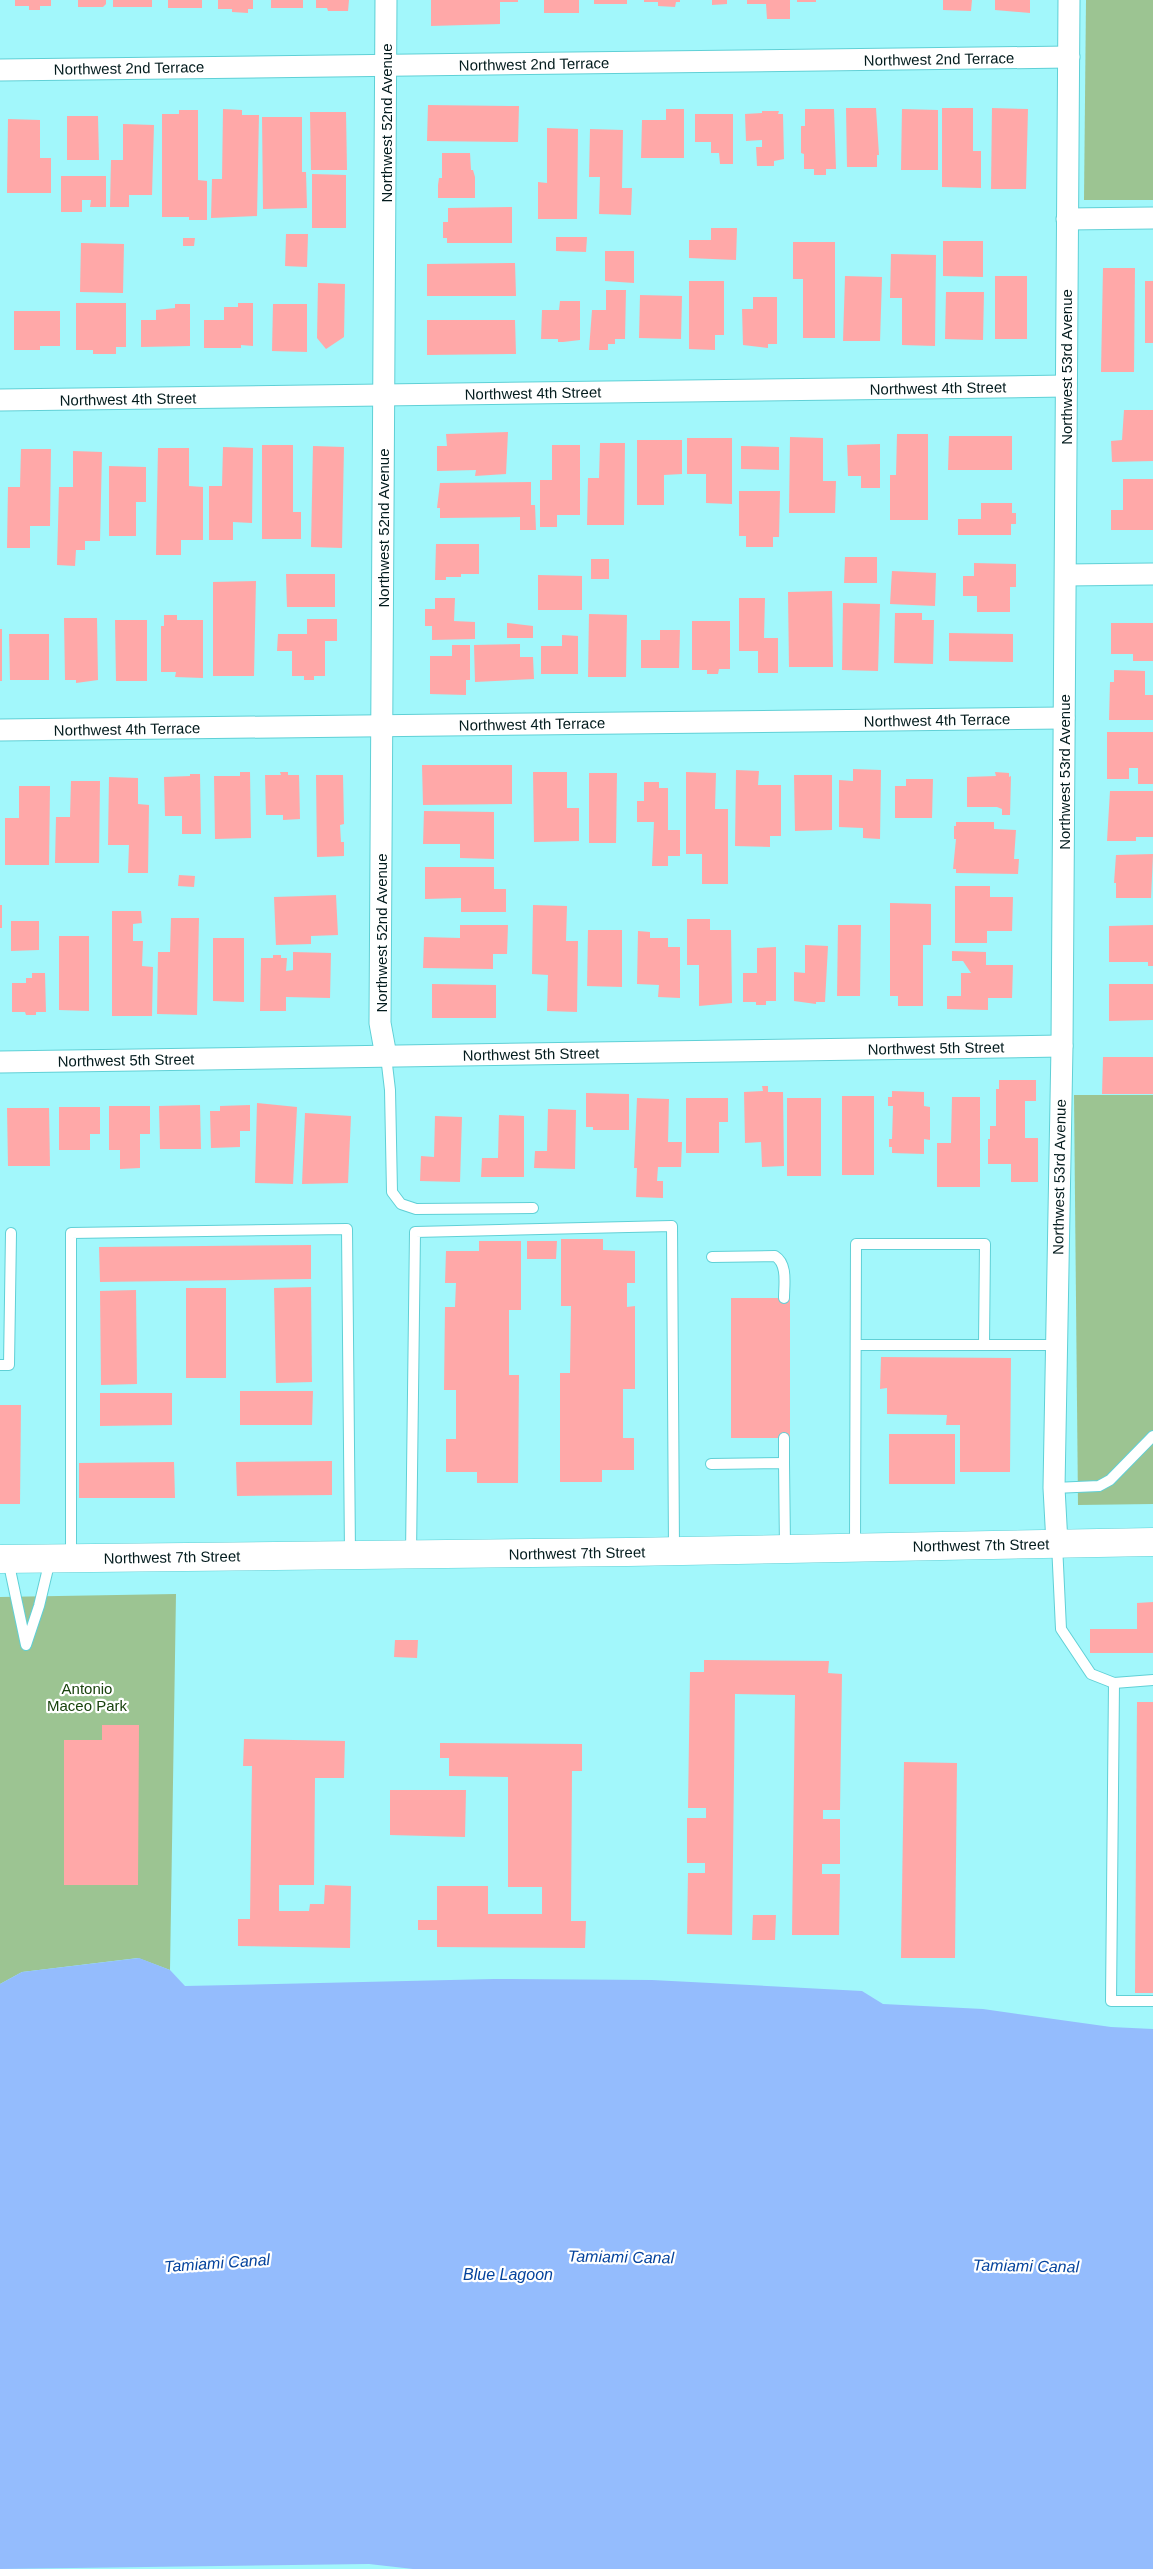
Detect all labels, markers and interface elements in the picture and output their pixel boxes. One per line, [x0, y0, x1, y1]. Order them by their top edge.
street label: Northwest 52nd Avenue [378, 43, 395, 203]
street label: Northwest 2nd Terrace [864, 49, 1014, 69]
street label: Northwest 2nd Terrace [459, 54, 609, 74]
street label: Northwest 2nd Terrace [54, 58, 204, 78]
street label: Northwest 53rd Avenue [1058, 289, 1075, 445]
street label: Northwest 4th Street [869, 378, 1007, 398]
street label: Northwest 4th Street [464, 383, 602, 403]
street label: Northwest 4th Street [59, 389, 197, 409]
street label: Northwest 52nd Avenue [375, 448, 392, 608]
street label: Northwest 53rd Avenue [1056, 694, 1073, 850]
street label: Northwest 4th Terrace [864, 710, 1010, 730]
street label: Northwest 4th Terrace [459, 714, 605, 734]
street label: Northwest 4th Terrace [54, 719, 200, 739]
street label: Northwest 52nd Avenue [373, 853, 390, 1013]
street label: Northwest 5th Street [867, 1038, 1005, 1058]
street label: Northwest 5th Street [462, 1044, 600, 1064]
street label: Northwest 5th Street [57, 1050, 195, 1070]
street label: Northwest 53rd Avenue [1049, 1099, 1069, 1255]
street label: Northwest 7th Street [912, 1535, 1050, 1555]
street label: Northwest 7th Street [508, 1543, 646, 1563]
street label: Northwest 7th Street [103, 1547, 241, 1567]
park label: Antonio Maceo Park [47, 1680, 128, 1714]
water label: Tamiami Canal [568, 2248, 675, 2266]
water label: Tamiami Canal [163, 2251, 271, 2275]
water label: Tamiami Canal [973, 2257, 1080, 2275]
water label: Blue Lagoon [463, 2266, 553, 2283]

